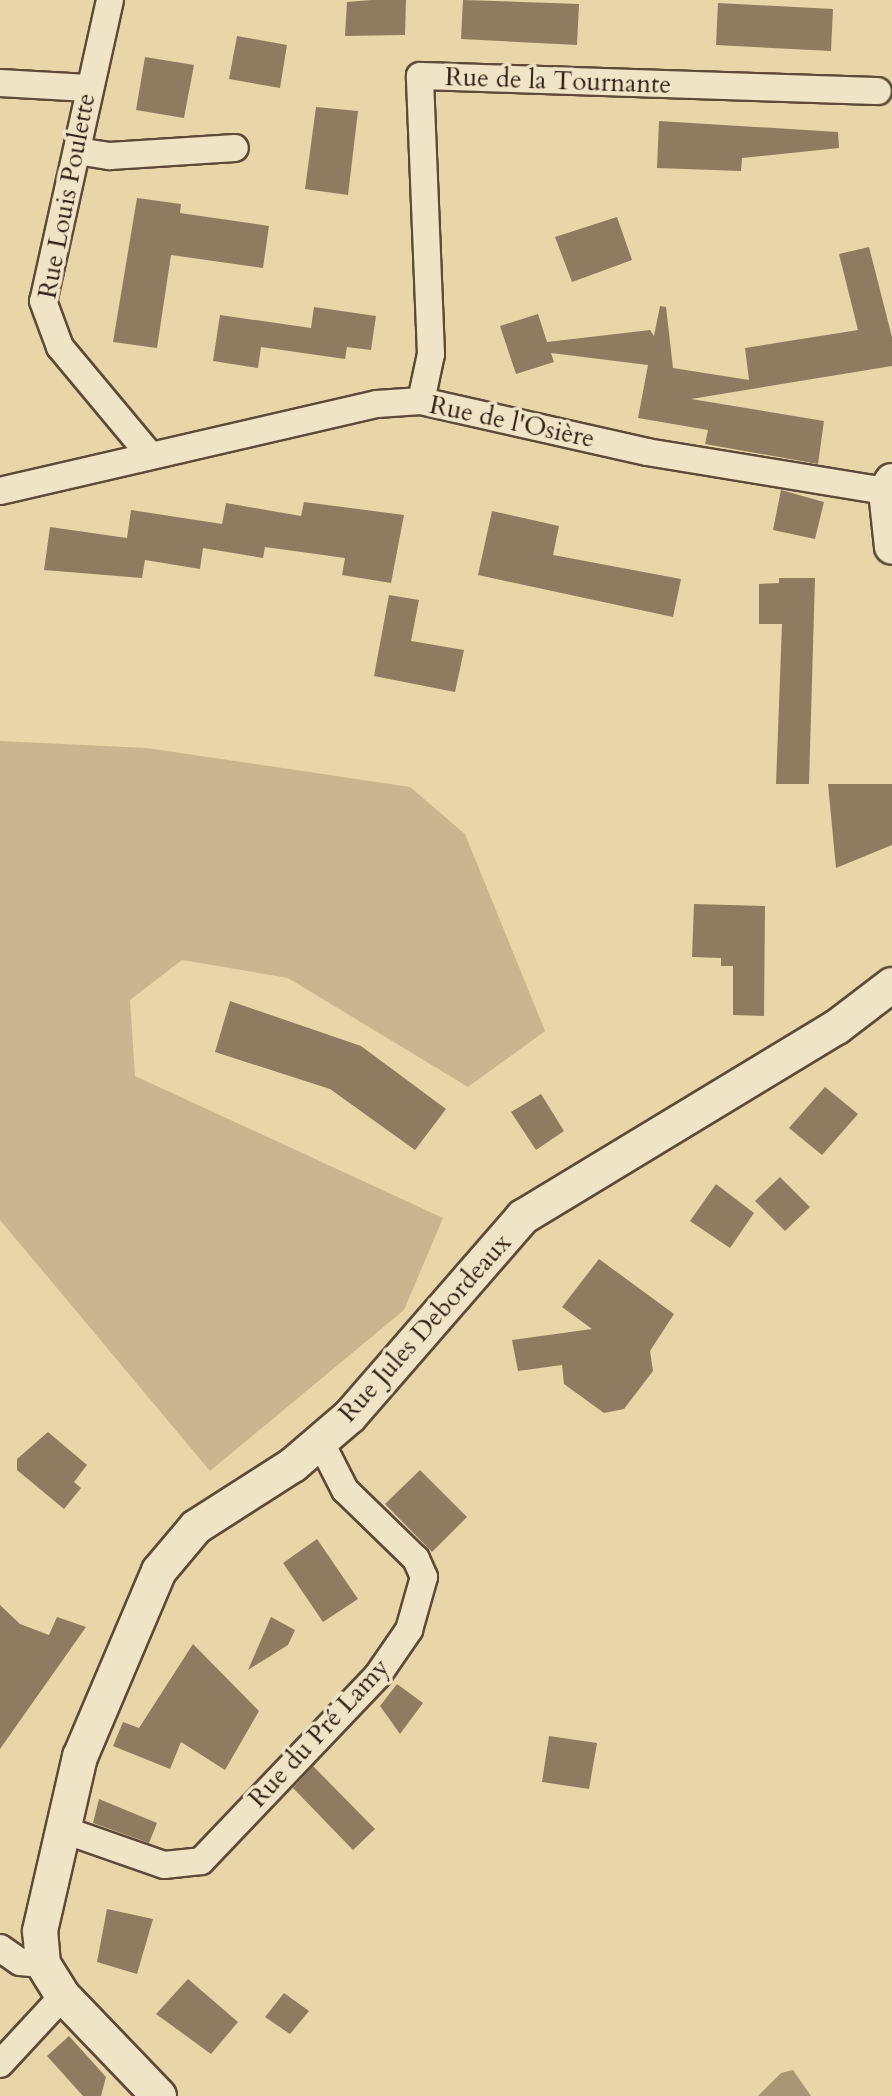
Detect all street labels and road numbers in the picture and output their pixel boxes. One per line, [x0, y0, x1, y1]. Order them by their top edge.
street label: Rue de la Tournante [444, 61, 672, 101]
street label: Rue Louis Poulette [32, 91, 102, 301]
street label: Rue de l'Osière [427, 389, 597, 455]
street label: Rue Jules Debordeaux [332, 1227, 518, 1429]
street label: Rue du Pré Lamy [242, 1652, 396, 1814]

